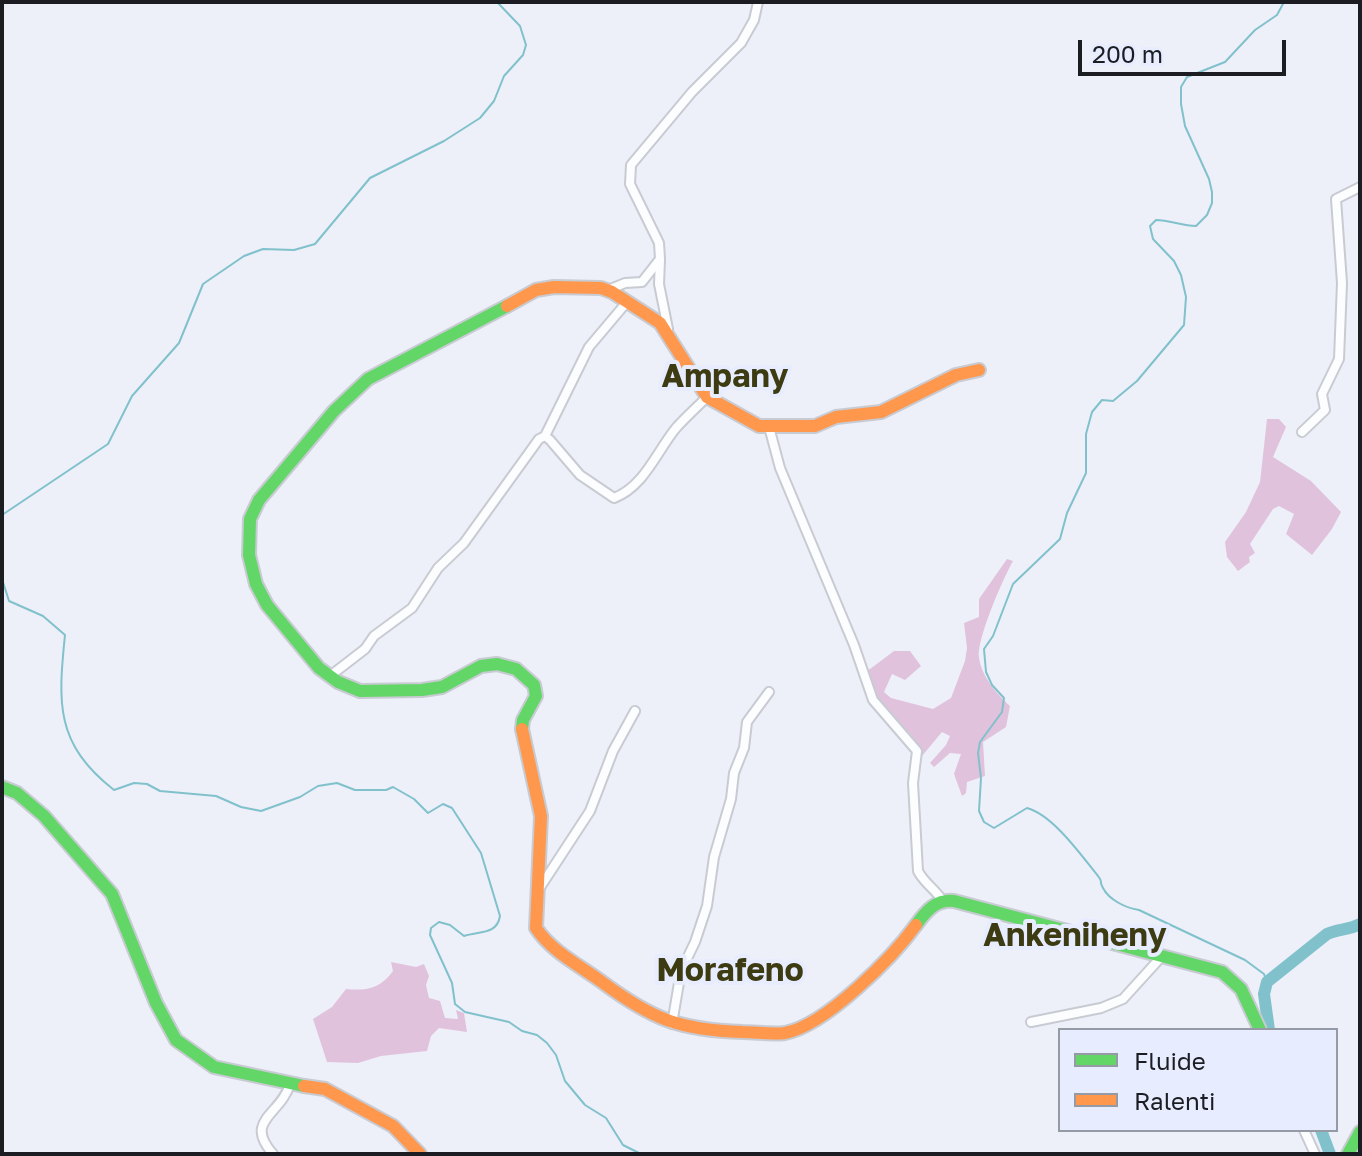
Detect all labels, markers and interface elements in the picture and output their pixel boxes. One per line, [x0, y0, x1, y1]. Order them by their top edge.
scale bar [1082, 24, 1290, 74]
text: 200 m [1092, 39, 1163, 68]
district label: Ampany [661, 358, 789, 396]
district label: Ankeniheny [983, 917, 1167, 955]
district label: Morafeno [656, 952, 804, 990]
legend [1058, 1028, 1338, 1132]
text: Fluide [1134, 1046, 1206, 1075]
text: Ralenti [1134, 1086, 1216, 1115]

